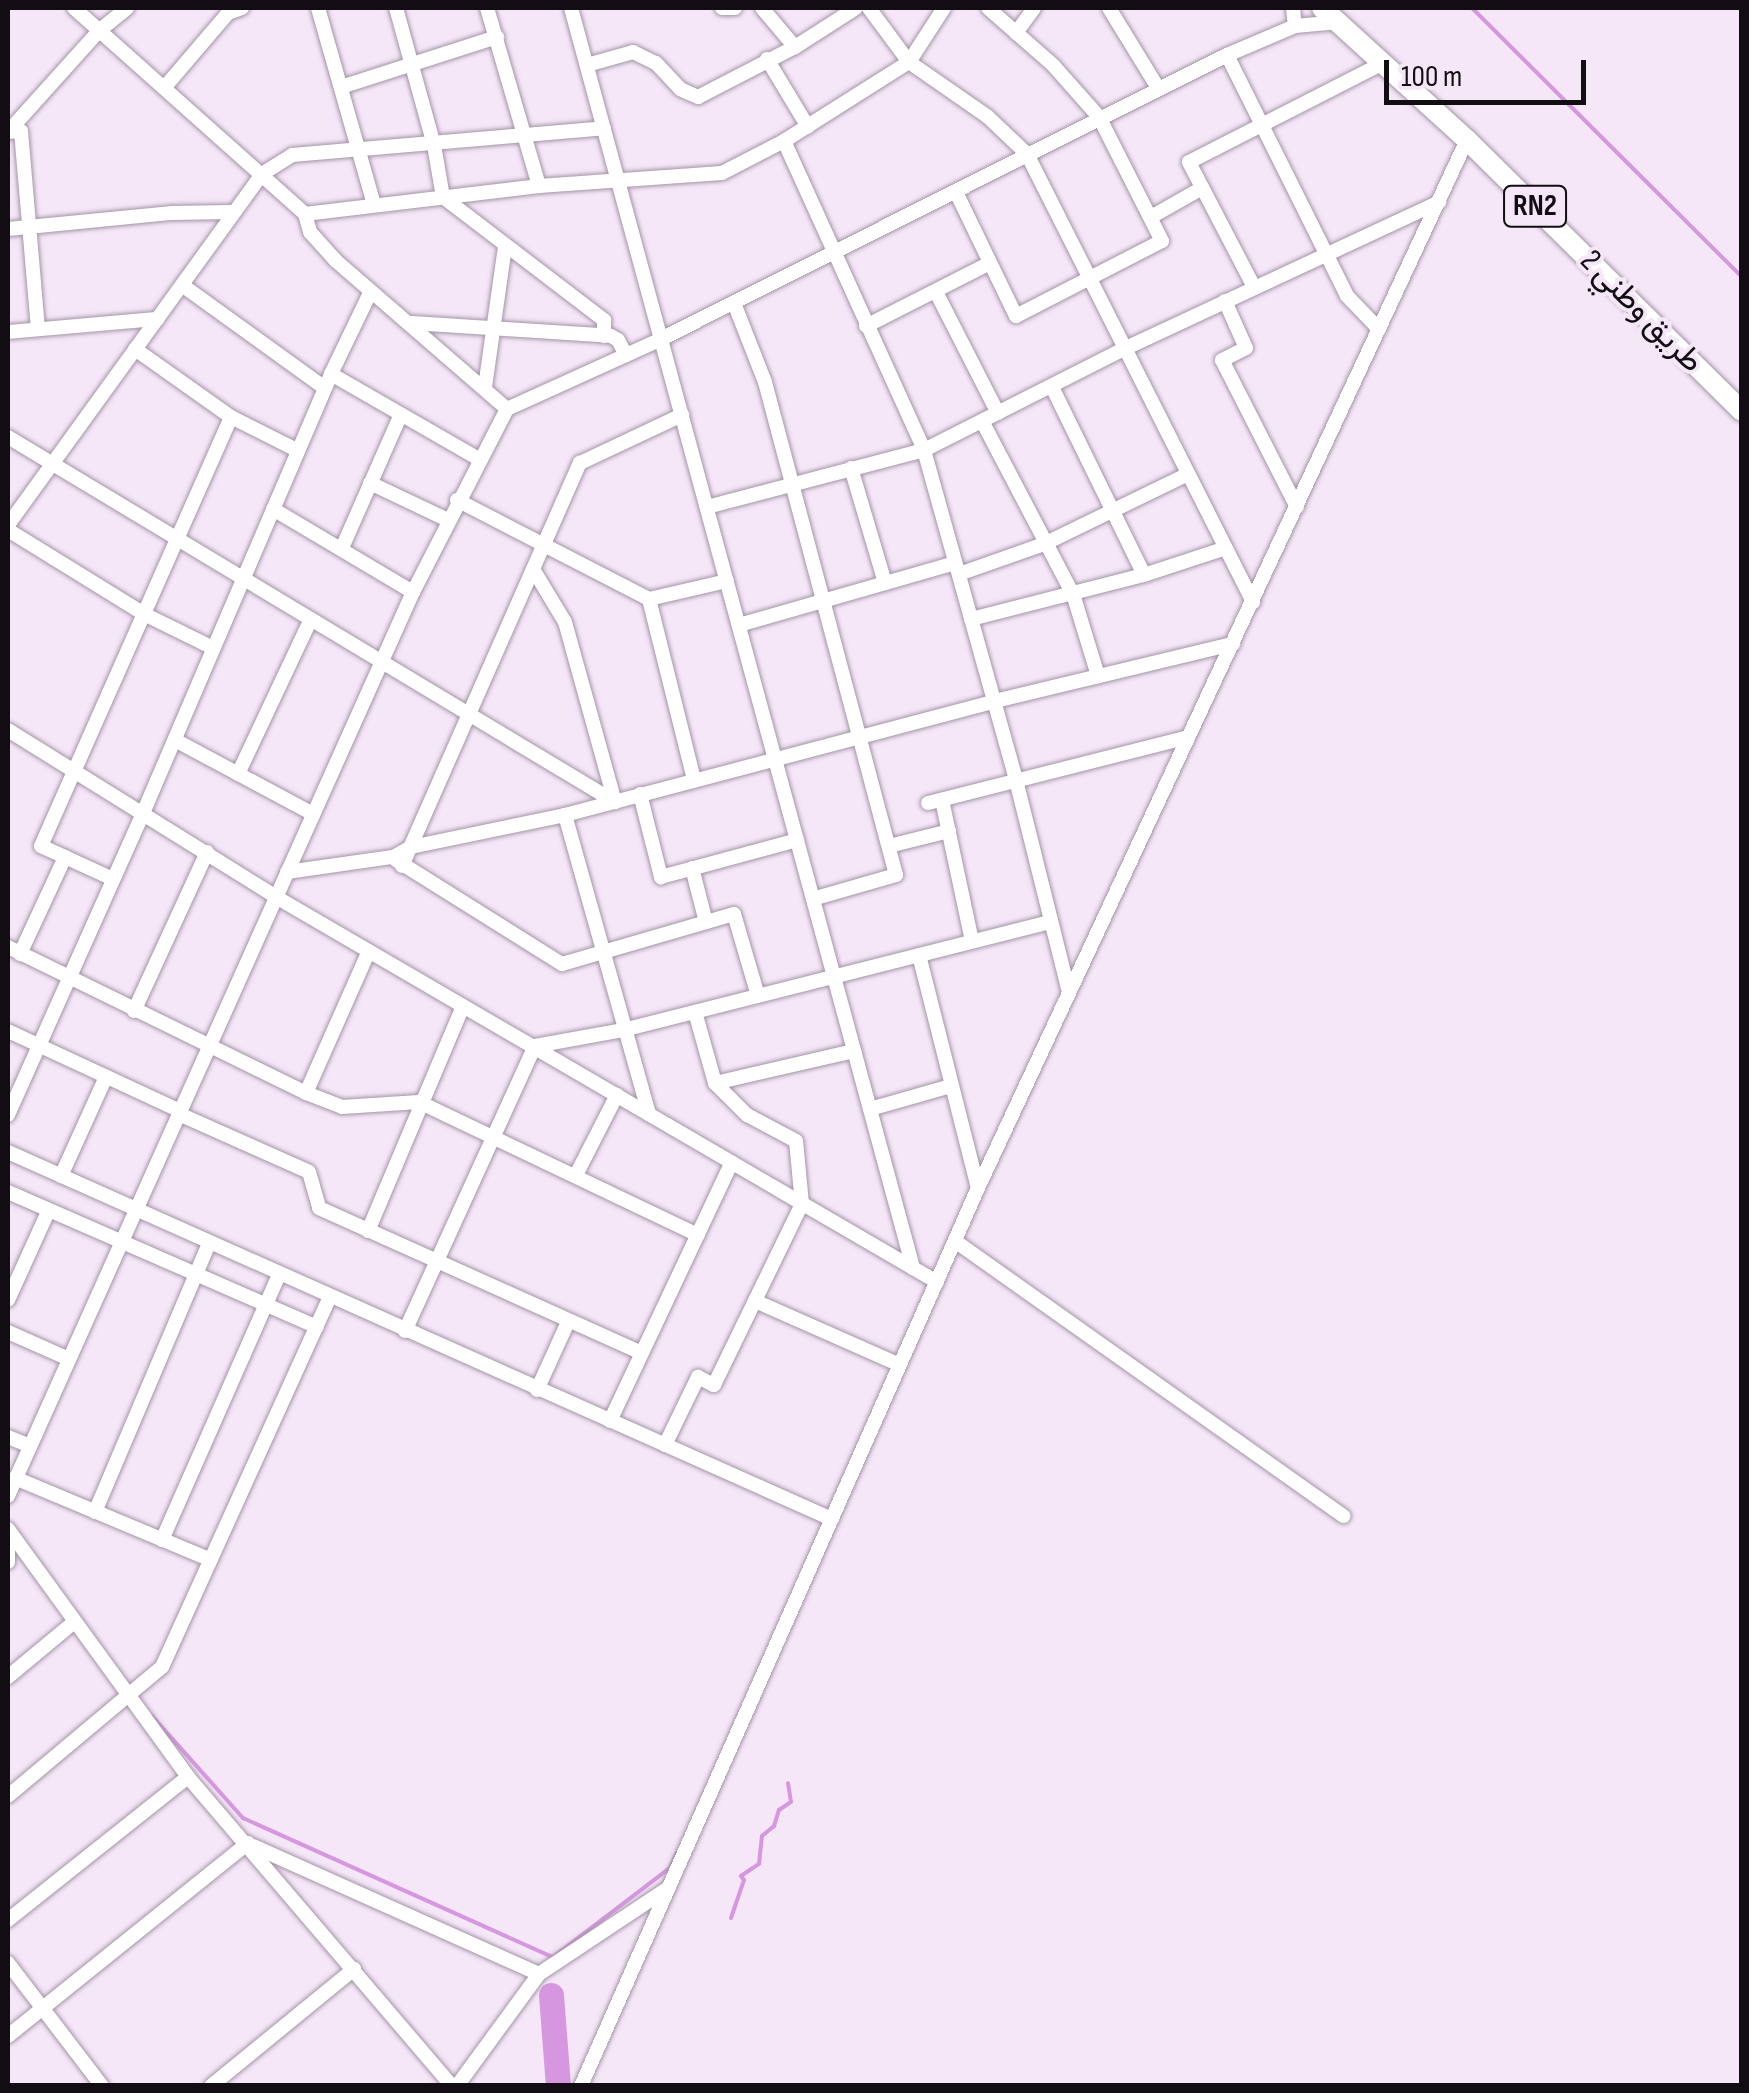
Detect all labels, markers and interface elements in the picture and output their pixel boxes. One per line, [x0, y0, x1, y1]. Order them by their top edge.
scale bar [1389, 40, 1592, 102]
text: 100 m [1401, 59, 1462, 95]
road number: RN2 [1502, 181, 1568, 231]
street label: طريق وطني 2 [1572, 243, 1710, 381]

